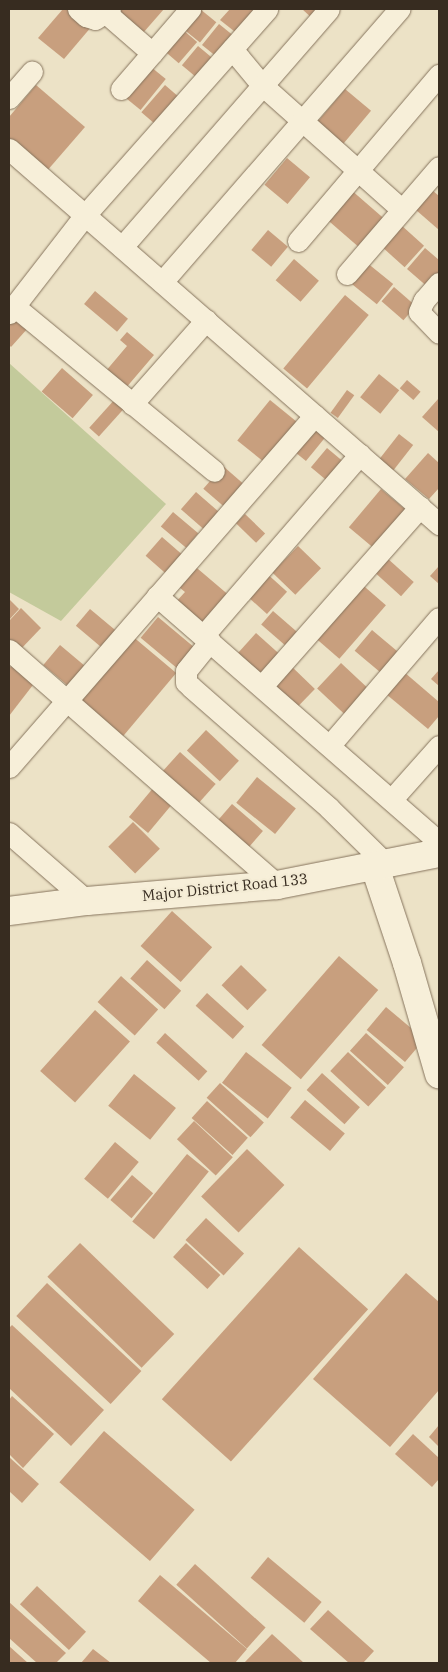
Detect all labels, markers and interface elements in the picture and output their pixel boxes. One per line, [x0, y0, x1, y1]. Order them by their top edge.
street label: Major District Road 133 [141, 869, 309, 905]

